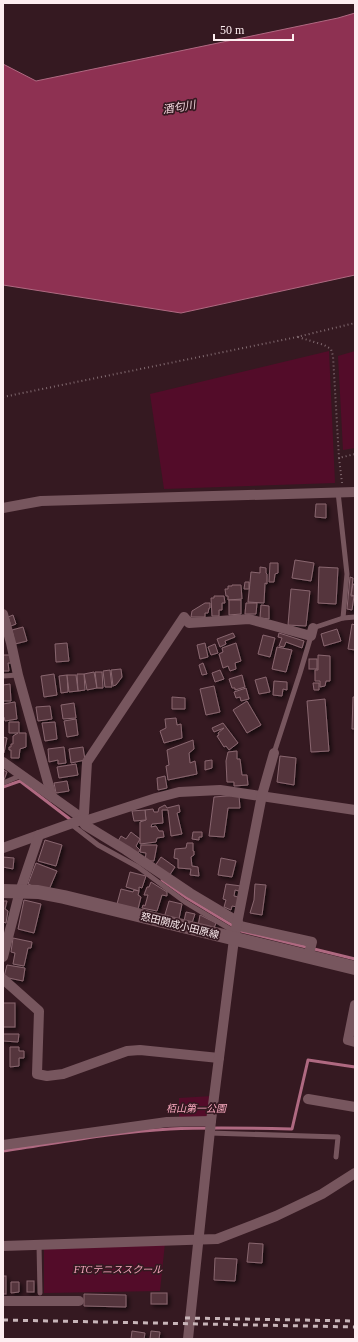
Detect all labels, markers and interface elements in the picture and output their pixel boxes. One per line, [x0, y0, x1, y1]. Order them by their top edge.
scale bar [214, 16, 293, 42]
text: 50 m [220, 23, 245, 37]
water label: 酒匂川 [162, 98, 197, 116]
street label: 怒田開成小田原線 [140, 910, 220, 940]
park label: 栢山第一公園 [166, 1103, 228, 1114]
park label: FTCテニススクール [73, 1264, 163, 1275]

